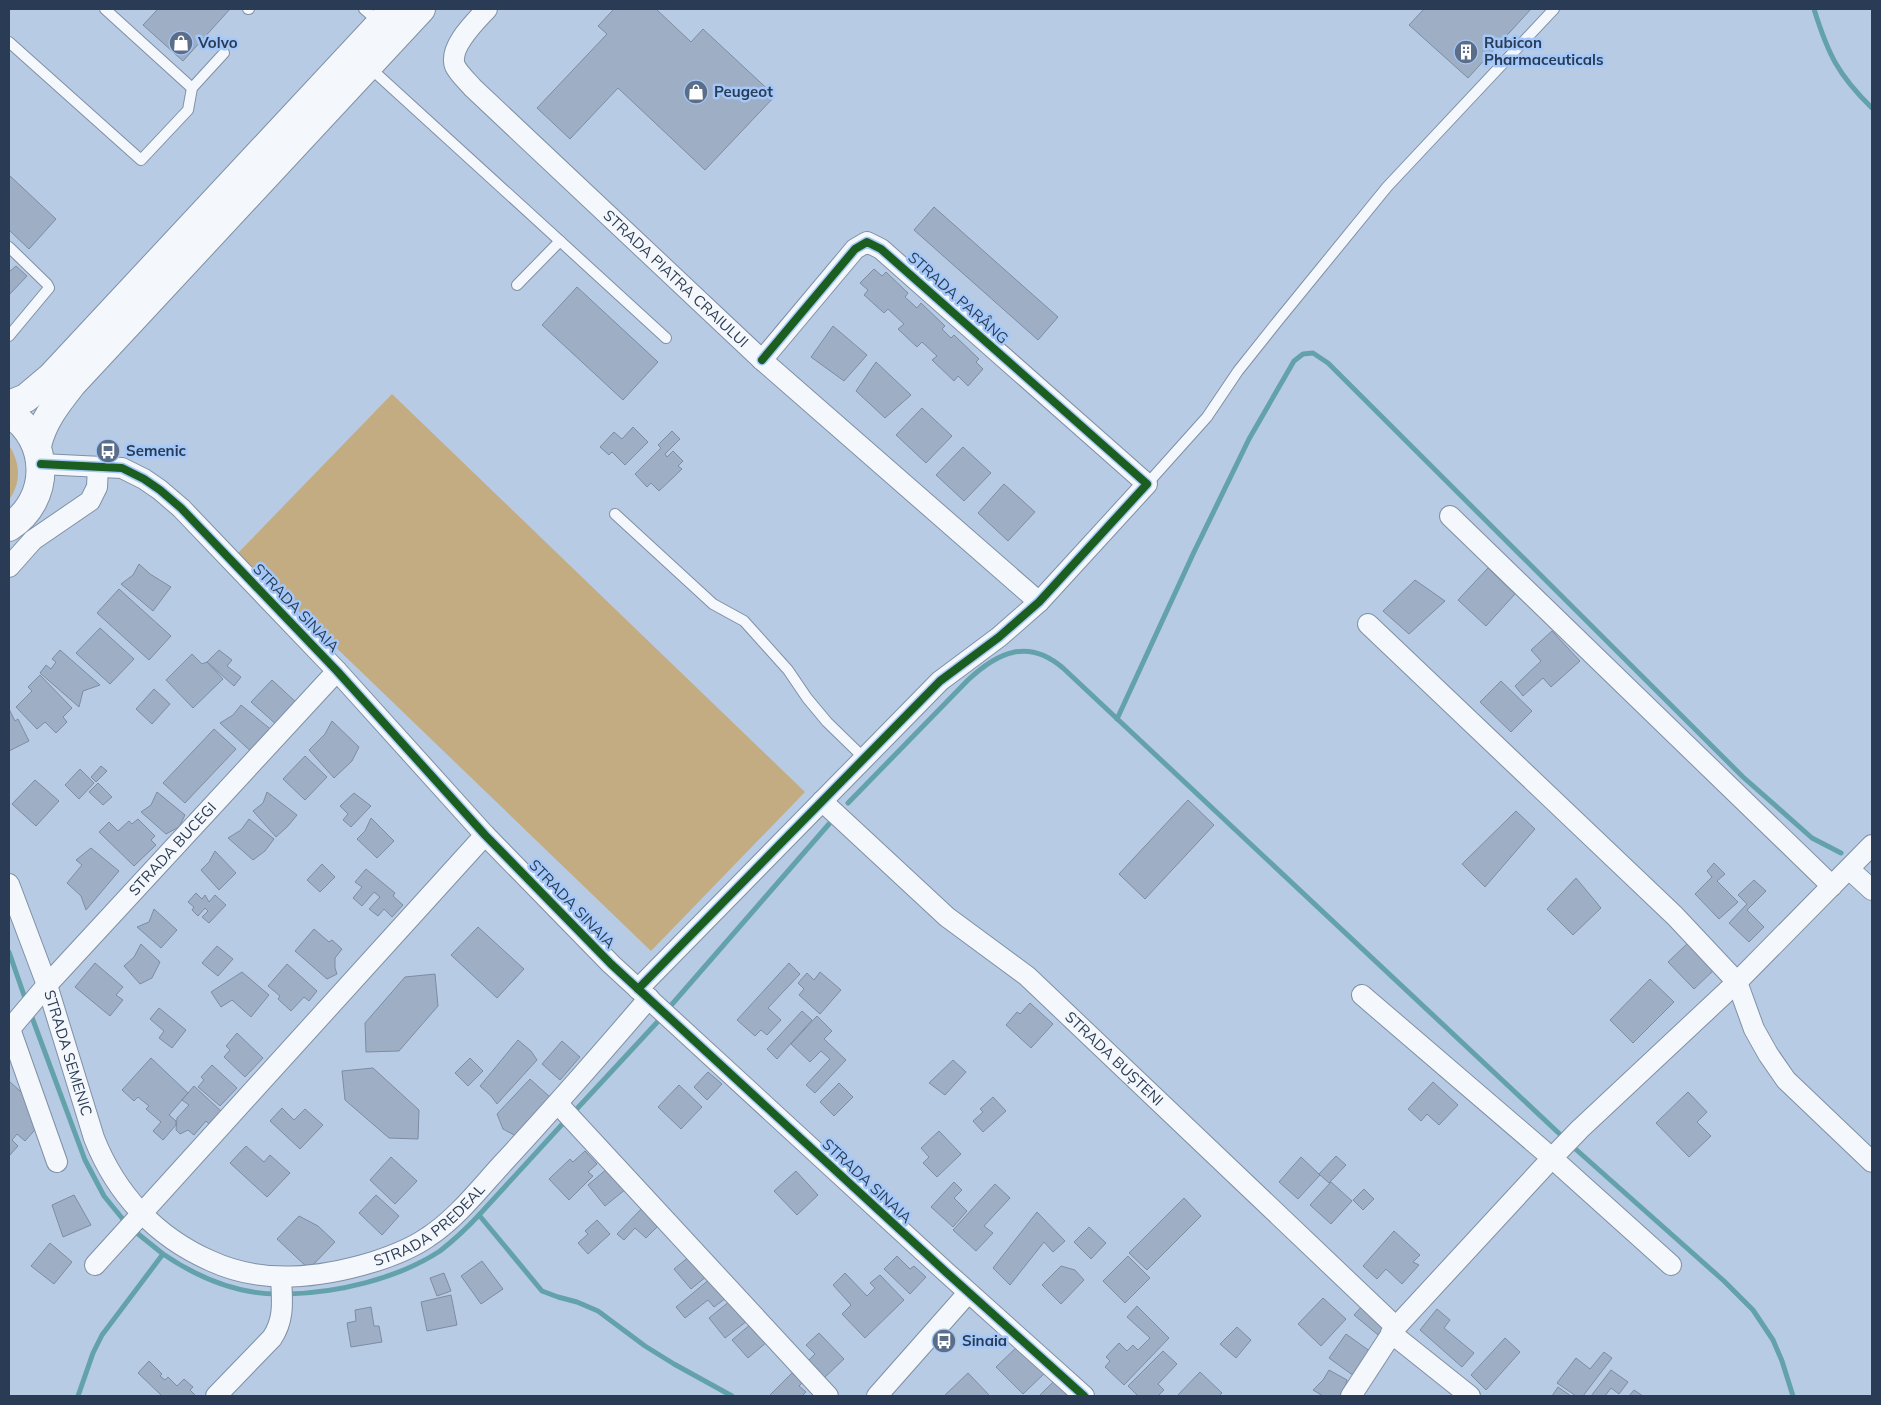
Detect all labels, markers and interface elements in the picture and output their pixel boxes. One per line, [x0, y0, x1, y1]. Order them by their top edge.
shop icon: Volvo [168, 30, 194, 56]
place label: Volvo [197, 33, 238, 52]
place label: Rubicon Pharmaceuticals [1484, 33, 1603, 69]
building icon: Rubicon Pharmaceuticals [1453, 39, 1479, 65]
shop icon: Peugeot [683, 79, 709, 105]
place label: Peugeot [714, 82, 773, 101]
street label: STRADA PIATRA CRAIULUI [600, 206, 753, 351]
street label: STRADA PARÂNG [904, 248, 1012, 348]
bus stop icon: Semenic [95, 438, 121, 464]
place label: Semenic [126, 441, 187, 460]
street label: STRADA SINAIA [249, 559, 343, 656]
street label: STRADA BUCEGI [124, 798, 220, 899]
street label: STRADA SINAIA [525, 855, 619, 952]
street label: STRADA SEMENIC [40, 988, 97, 1118]
street label: STRADA BUȘTENI [1061, 1007, 1168, 1110]
street label: STRADA SINAIA [819, 1134, 916, 1227]
street label: STRADA PREDEAL [371, 1180, 489, 1270]
bus stop icon: Sinaia [931, 1328, 957, 1354]
place label: Sinaia [962, 1331, 1007, 1350]

